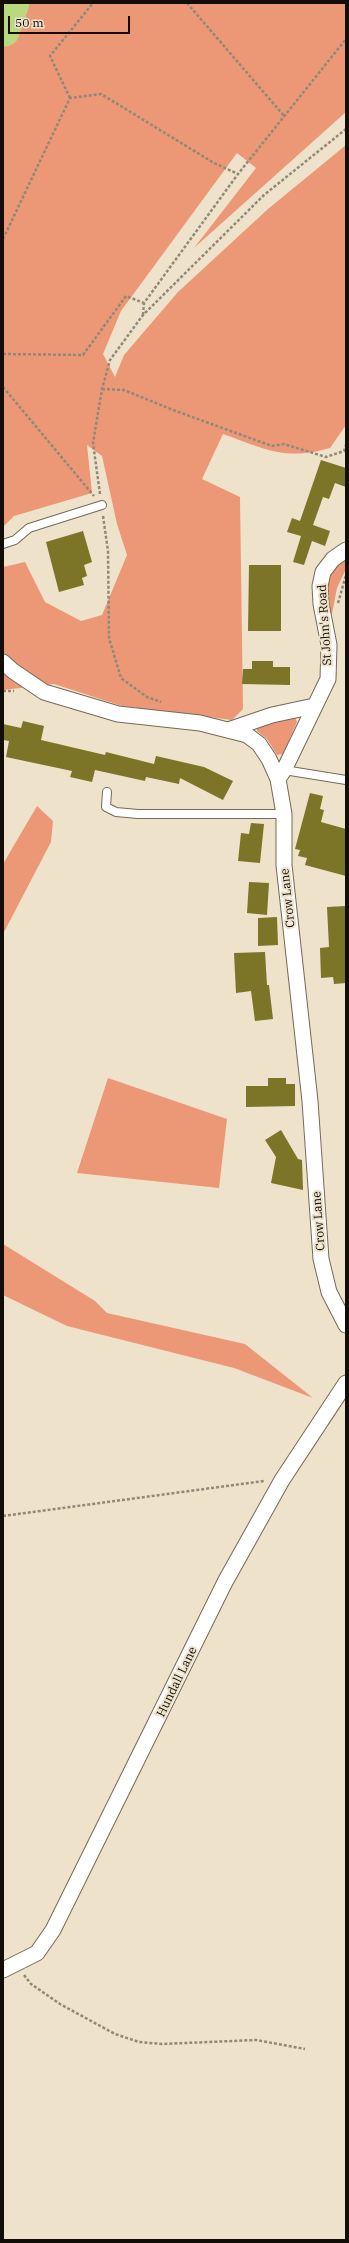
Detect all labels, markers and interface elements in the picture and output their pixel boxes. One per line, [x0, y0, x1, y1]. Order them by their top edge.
scale bar [10, 8, 132, 34]
text: 50 m [15, 15, 44, 30]
street label: St John's Road [315, 584, 335, 666]
street label: Crow Lane [278, 868, 298, 928]
street label: Crow Lane [310, 1191, 328, 1251]
street label: Hundall Lane [154, 1645, 200, 1719]

